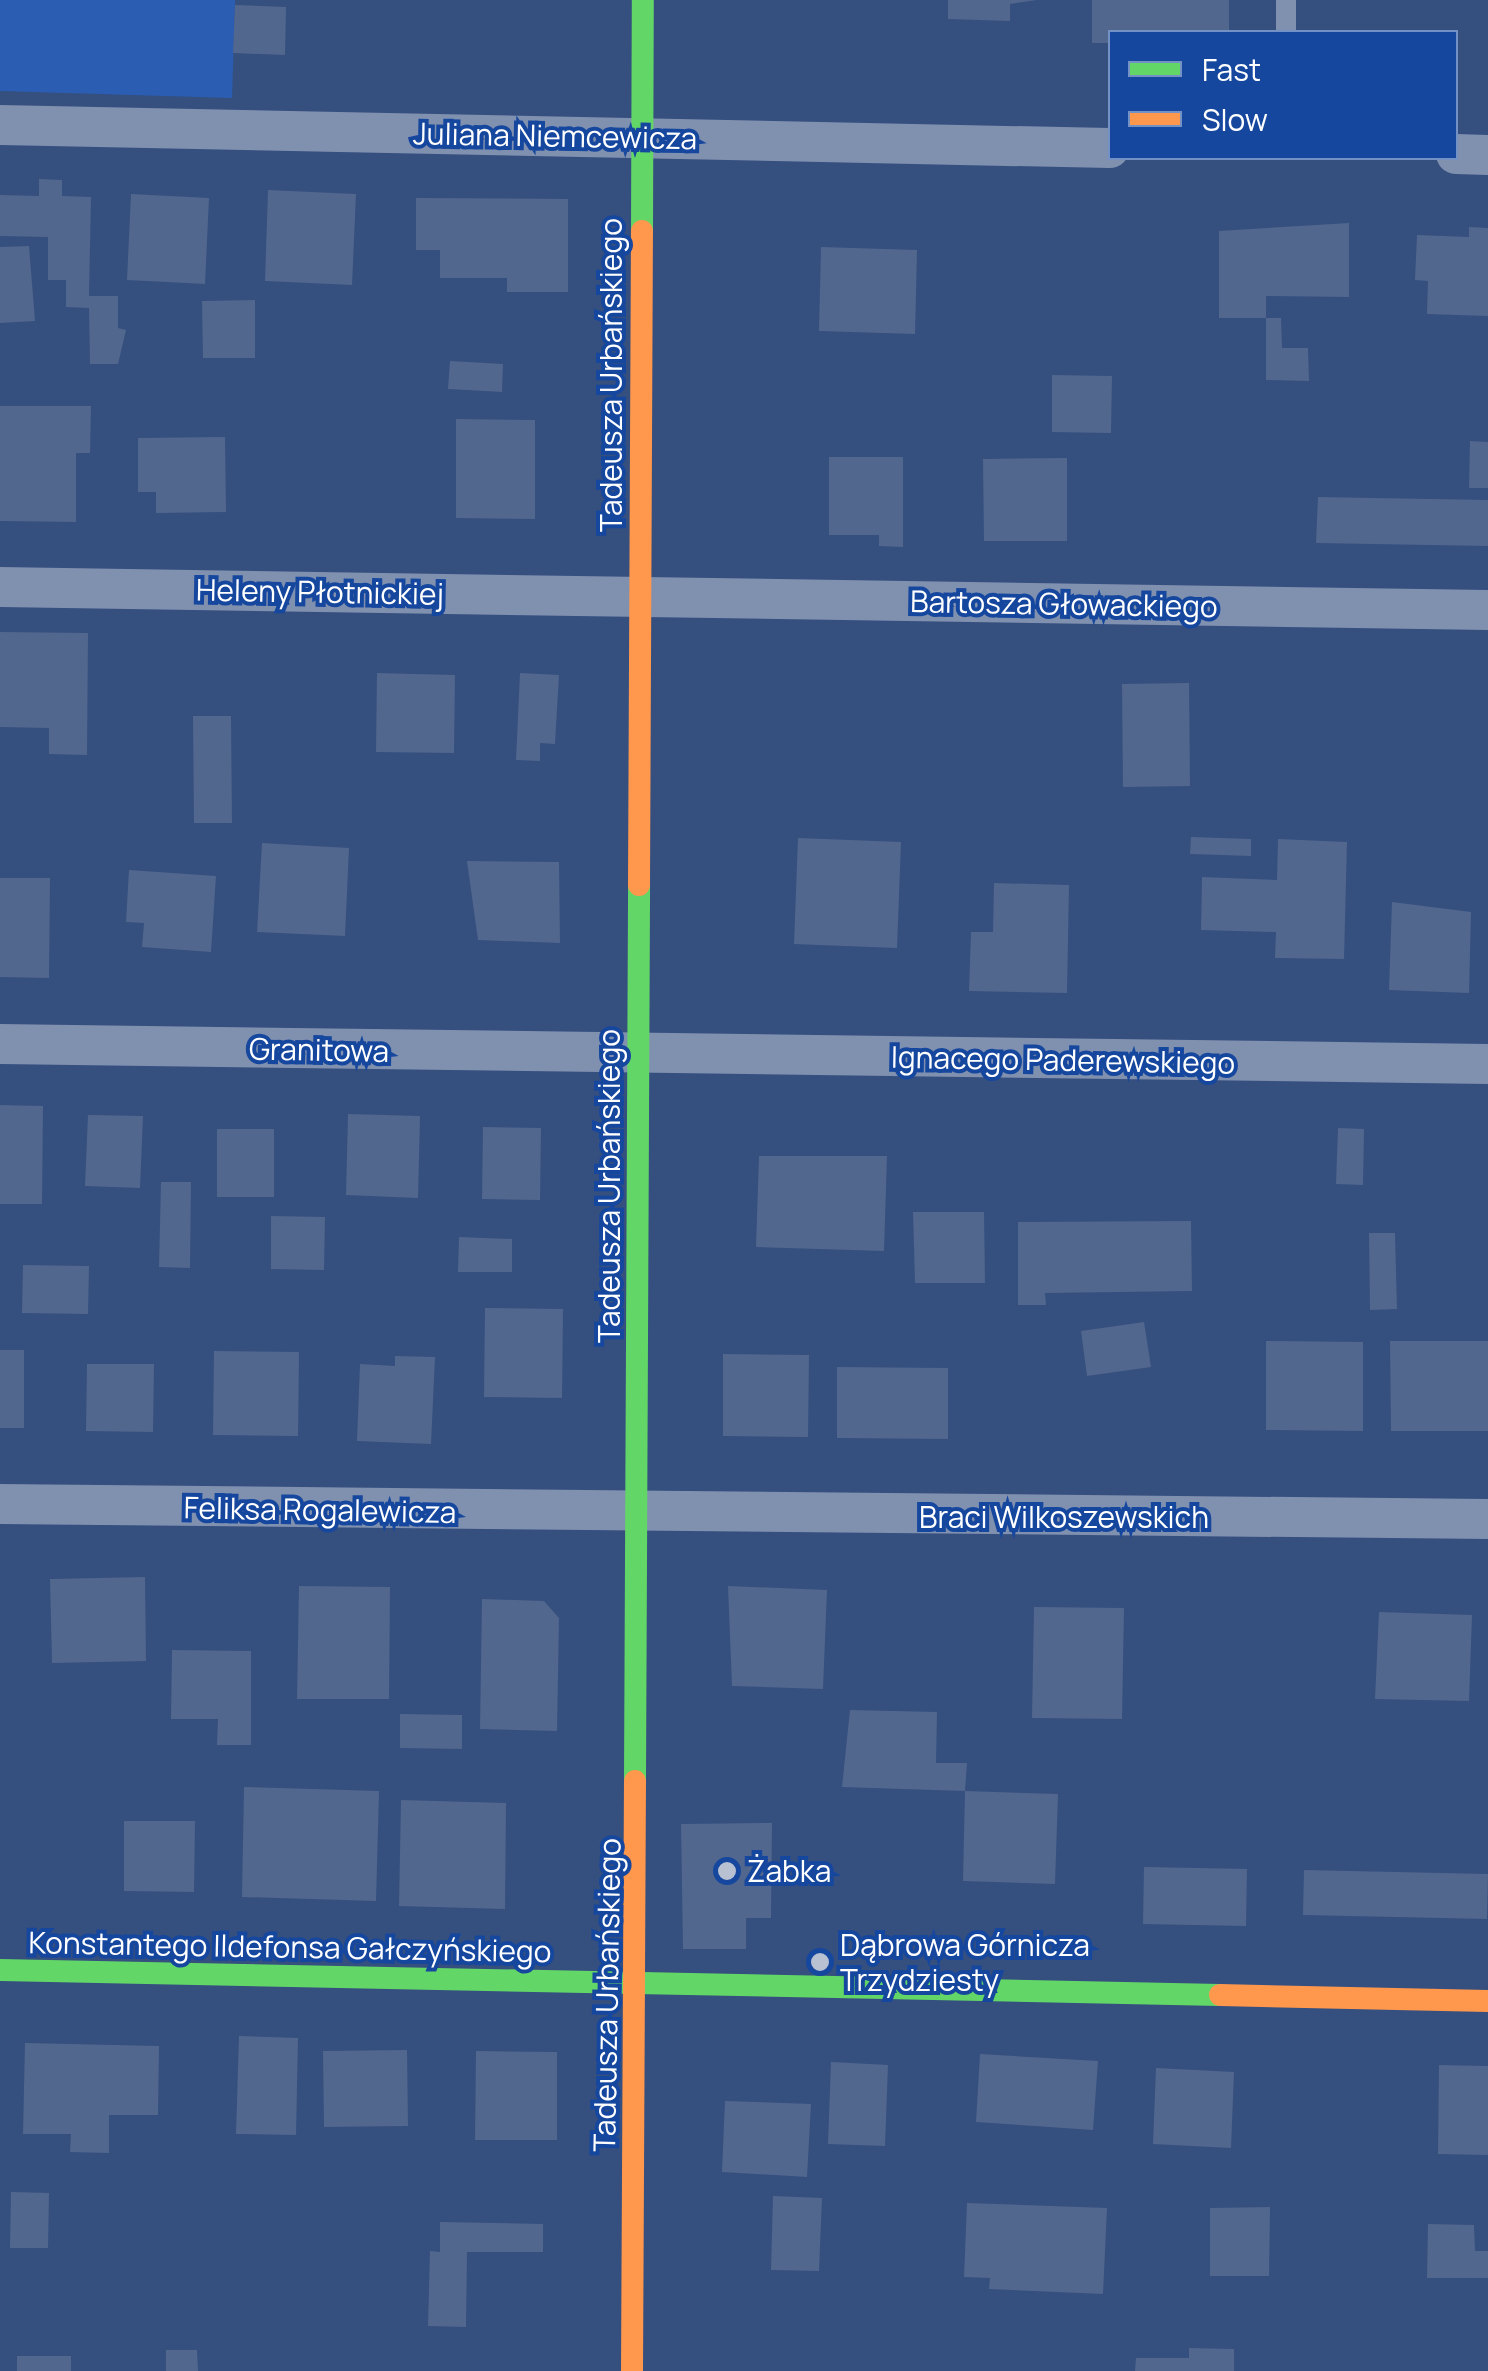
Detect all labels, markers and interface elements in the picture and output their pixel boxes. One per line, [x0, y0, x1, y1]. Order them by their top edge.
legend [1108, 30, 1458, 160]
text: Fast [1202, 49, 1261, 90]
text: Slow [1202, 99, 1268, 140]
street label: Juliana Niemcewicza [413, 116, 697, 156]
street label: Tadeusza Urbańskiego [593, 218, 629, 532]
street label: Heleny Płotnickiej [196, 572, 444, 612]
street label: Bartosza Głowackiego [910, 583, 1218, 625]
street label: Tadeusza Urbańskiego [591, 1029, 627, 1343]
street label: Granitowa [249, 1031, 389, 1069]
street label: Ignacego Paderewskiego [891, 1039, 1235, 1081]
street label: Feliksa Rogalewicza [183, 1490, 457, 1530]
street label: Braci Wilkoszewskich [919, 1499, 1209, 1535]
street label: Tadeusza Urbańskiego [586, 1838, 628, 2152]
place label: Żabka [747, 1853, 831, 1889]
marker: Żabka [716, 1860, 738, 1882]
street label: Konstantego Ildefonsa Gałczyńskiego [28, 1924, 552, 1970]
place label: Dąbrowa Górnicza Trzydziesty [840, 1927, 1090, 1998]
marker: Dąbrowa Górnicza Trzydziesty [809, 1951, 831, 1973]

